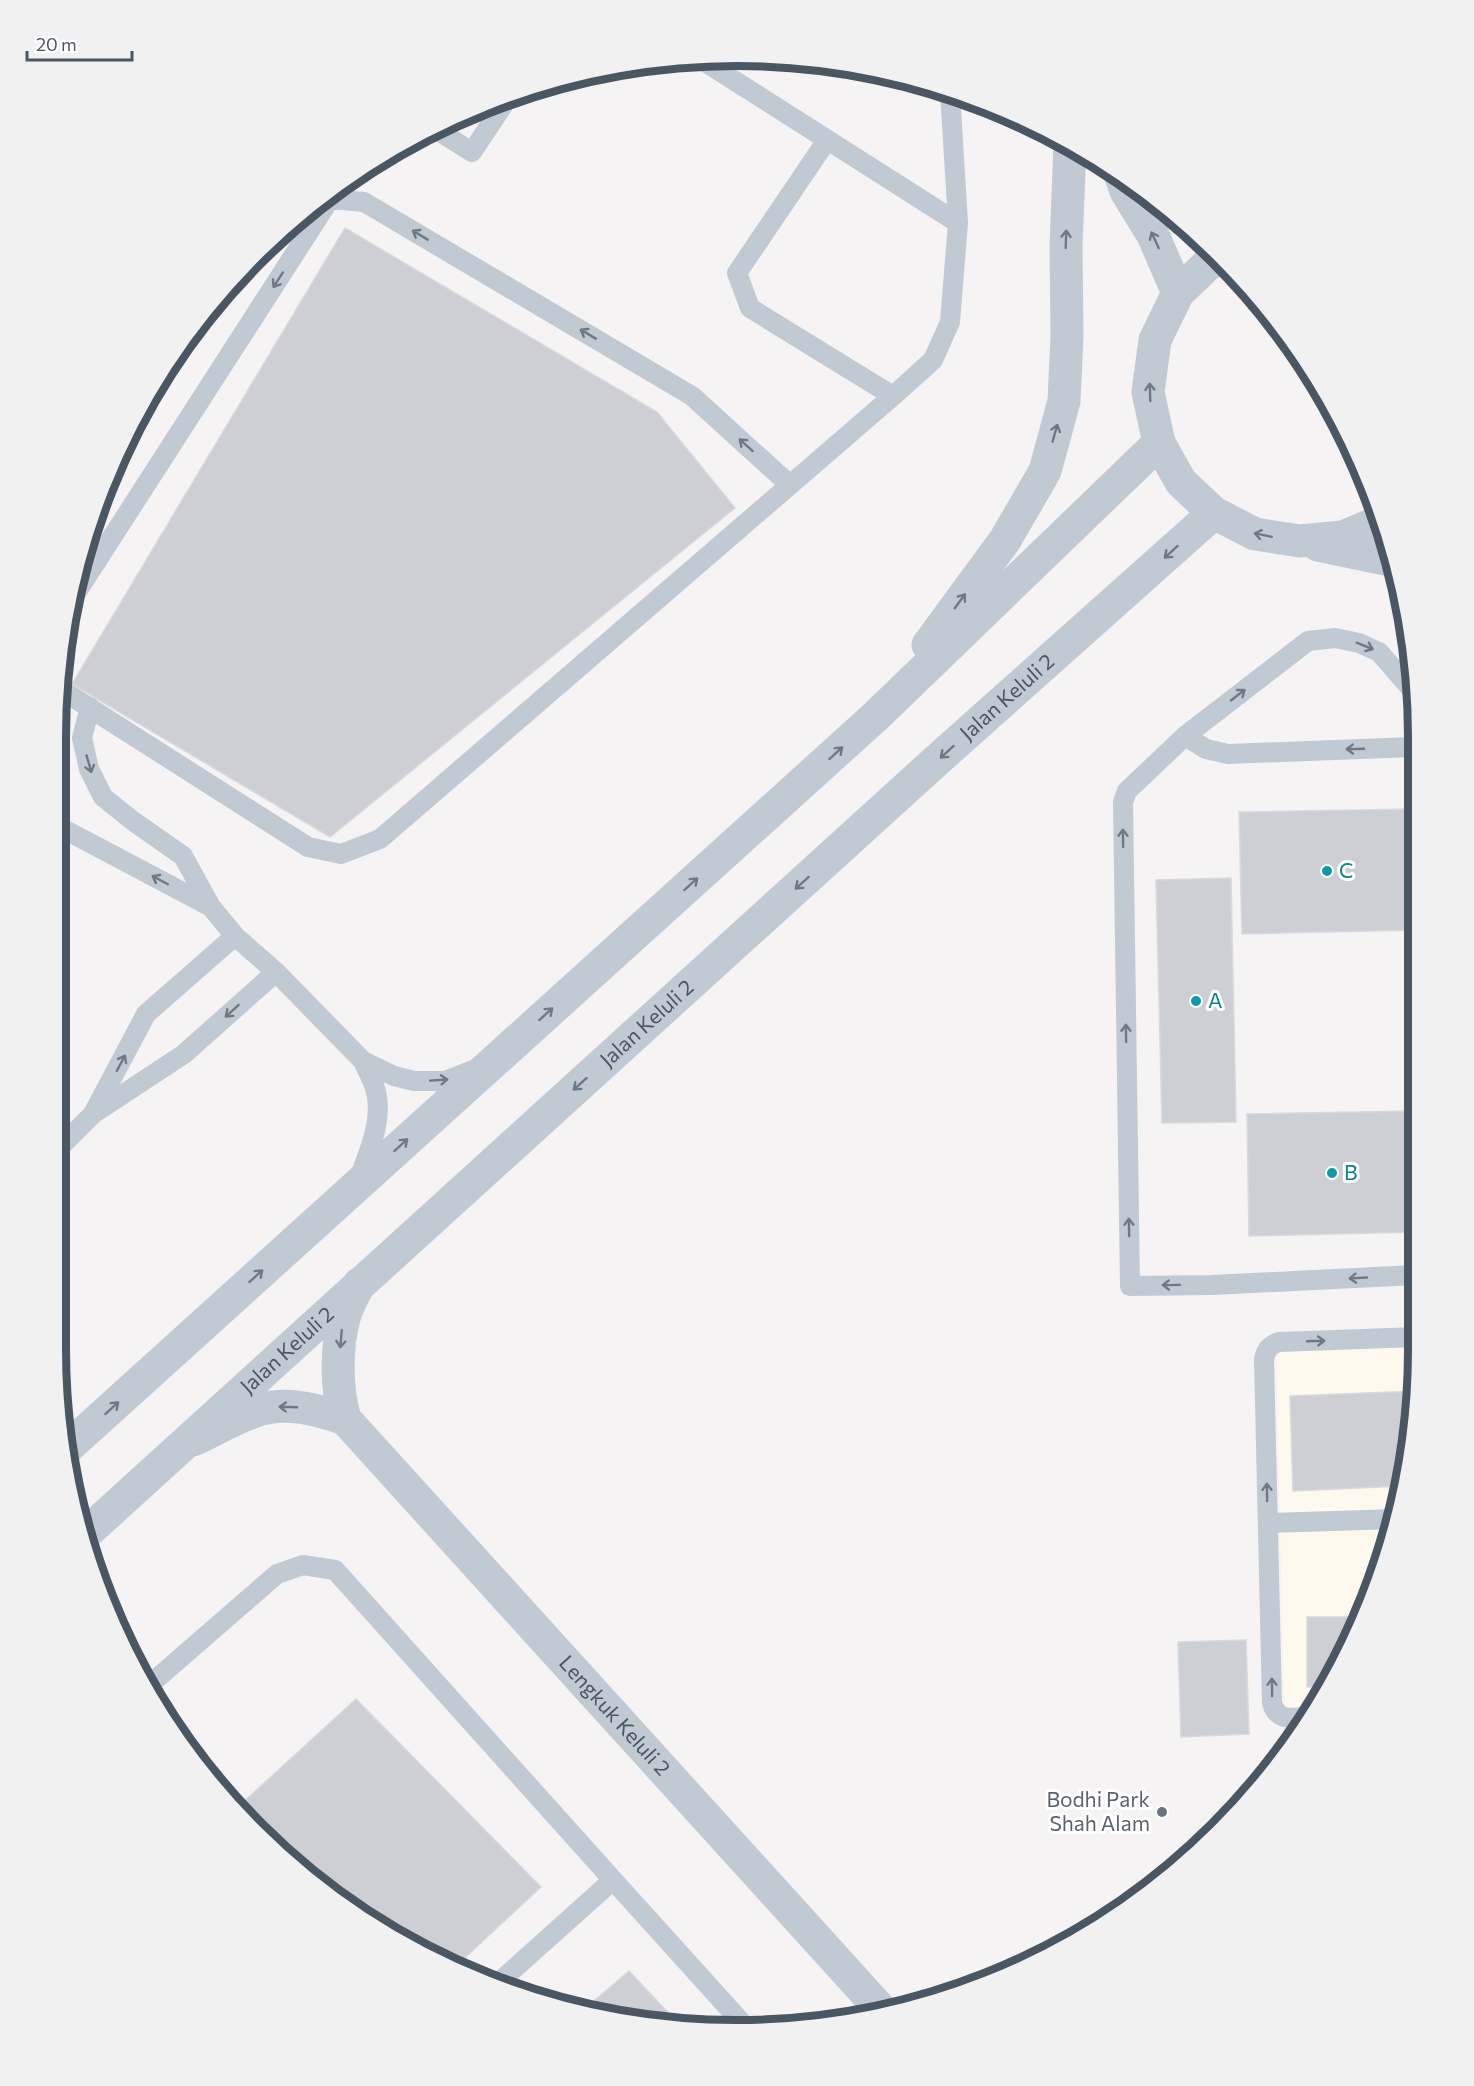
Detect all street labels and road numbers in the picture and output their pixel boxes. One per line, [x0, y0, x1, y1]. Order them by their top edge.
street label: Jalan Keluli 2 [954, 648, 1058, 745]
street label: Jalan Keluli 2 [594, 974, 698, 1071]
street label: Jalan Keluli 2 [234, 1301, 338, 1398]
street label: Lengkuk Keluli 2 [555, 1650, 676, 1780]

